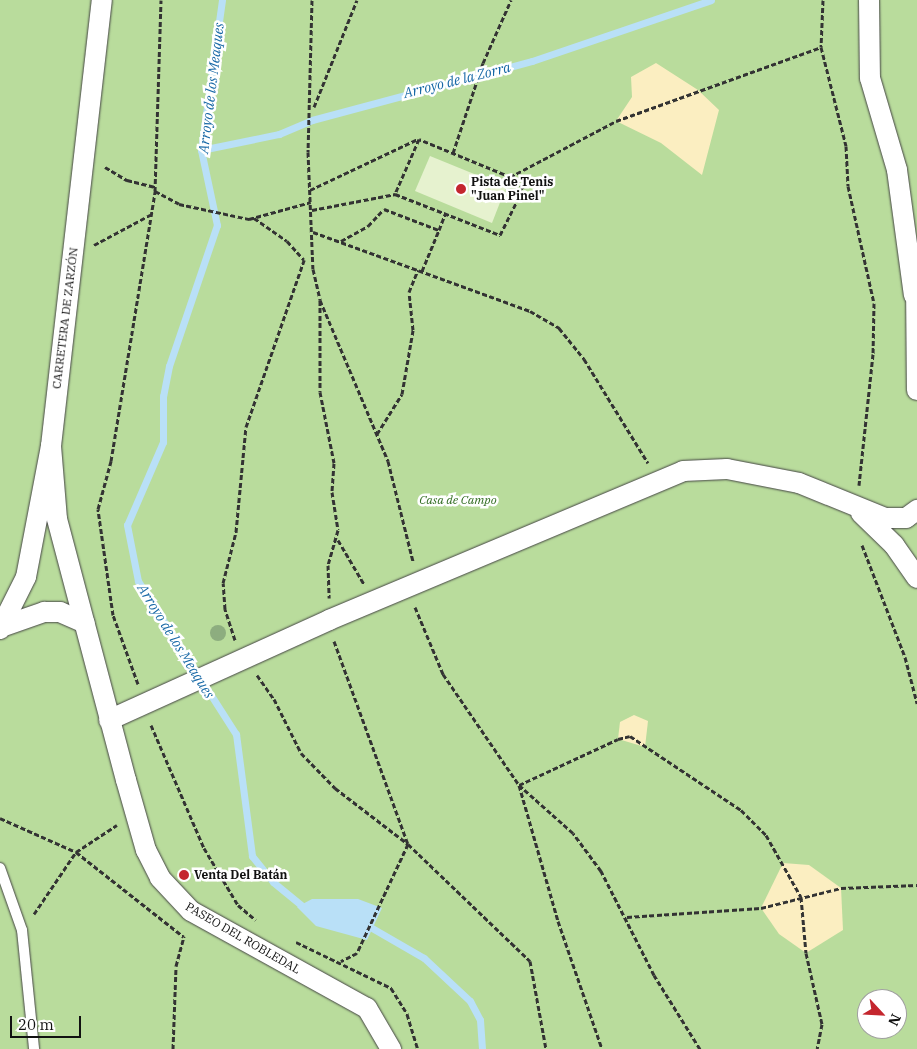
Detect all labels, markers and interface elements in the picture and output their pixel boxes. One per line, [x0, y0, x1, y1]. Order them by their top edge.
water label: Arroyo de los Meaques [195, 22, 227, 154]
water label: Arroyo de la Zorra [402, 59, 512, 101]
place label: Pista de Tenis "Juan Pinel" [471, 175, 553, 203]
marker: Pista de Tenis "Juan Pinel" [455, 183, 467, 195]
street label: CARRETERA DE ZARZÓN [49, 246, 81, 390]
park label: Casa de Campo [419, 493, 497, 507]
water label: Arroyo de los Meaques [134, 581, 218, 701]
place label: Venta Del Batán [194, 868, 287, 882]
marker: Venta Del Batán [178, 869, 190, 881]
street label: PASEO DEL ROBLEDAL [183, 899, 303, 977]
north arrow [857, 989, 907, 1039]
scale bar [12, 1006, 84, 1038]
text: N [884, 1011, 905, 1029]
text: 20 m [18, 1015, 54, 1034]

